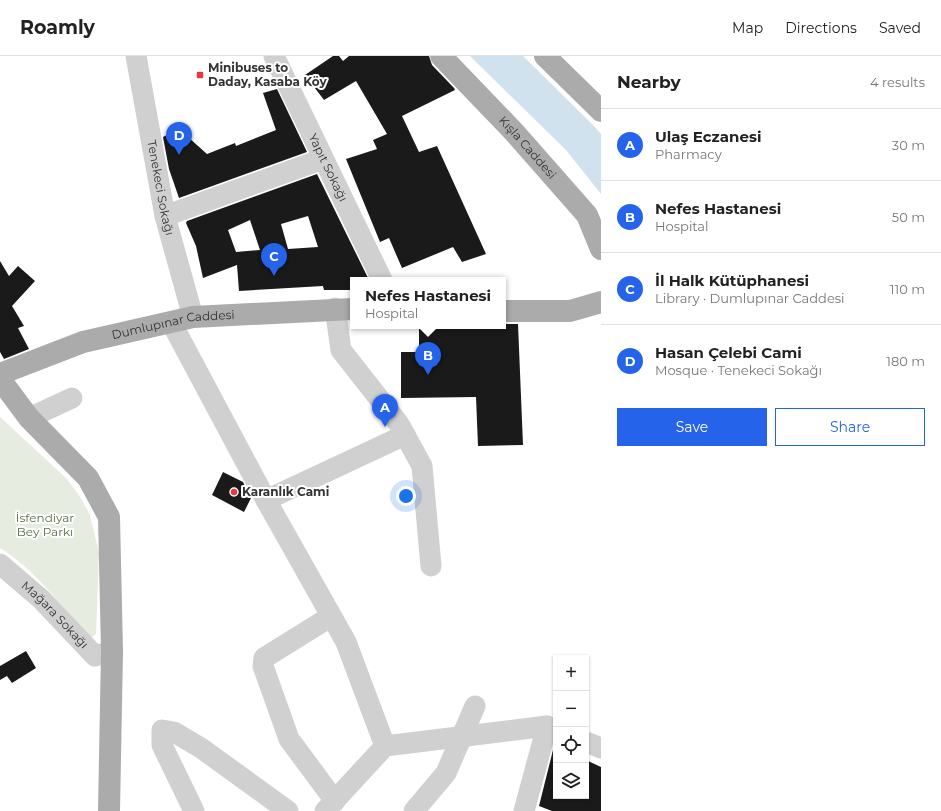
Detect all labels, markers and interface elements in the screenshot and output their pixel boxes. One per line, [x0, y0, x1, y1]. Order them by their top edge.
text: Roamly [20, 16, 95, 39]
text: Map [732, 19, 763, 37]
text: Directions [785, 19, 857, 37]
text: Saved [879, 19, 921, 37]
place label: Minibuses to Daday, Kasaba Köy [208, 60, 327, 89]
marker: Minibuses to Daday, Kasaba Köy [195, 70, 205, 80]
text: Nearby [617, 72, 681, 92]
text: 4 results [870, 74, 925, 90]
street label: Kışla Caddesi [496, 113, 560, 182]
pin: D [166, 122, 192, 155]
text: Ulaş Eczanesi [655, 127, 761, 146]
street label: Yapıt Sokağı [306, 131, 351, 204]
text: A [625, 137, 635, 153]
text: 30 m [892, 137, 925, 153]
street label: Tenekeci Sokağı [144, 139, 178, 237]
text: Pharmacy [655, 146, 722, 162]
text: Nefes Hastanesi [655, 199, 781, 218]
text: B [625, 209, 635, 225]
text: 50 m [892, 209, 925, 225]
text: Hospital [655, 218, 708, 234]
pin: C [261, 243, 287, 276]
text: İl Halk Kütüphanesi [655, 271, 809, 290]
popup [350, 277, 506, 329]
text: C [625, 281, 635, 297]
text: 110 m [890, 281, 925, 297]
text: Nefes Hastanesi [365, 286, 491, 305]
text: Library · Dumlupınar Caddesi [655, 290, 845, 306]
text: Hospital [365, 305, 418, 321]
street label: Dumlupınar Caddesi [110, 307, 235, 342]
pin: B [415, 342, 441, 375]
text: Hasan Çelebi Cami [655, 343, 802, 362]
text: D [625, 353, 635, 369]
text: 180 m [886, 353, 925, 369]
text: Mosque · Tenekeci Sokağı [655, 362, 822, 378]
pin: A [372, 394, 398, 427]
button: Save [617, 408, 767, 446]
button: Share [775, 408, 925, 446]
place label: Karanlık Cami [242, 484, 329, 499]
your location [396, 486, 416, 506]
marker: Karanlık Cami [229, 487, 239, 497]
park label: İsfendiyar Bey Parkı [16, 510, 74, 539]
street label: Mağara Sokağı [19, 578, 92, 651]
map controls [553, 655, 589, 799]
button: + [553, 655, 589, 691]
button: − [553, 691, 589, 727]
button: locate [553, 727, 589, 763]
button: layers [553, 763, 589, 799]

